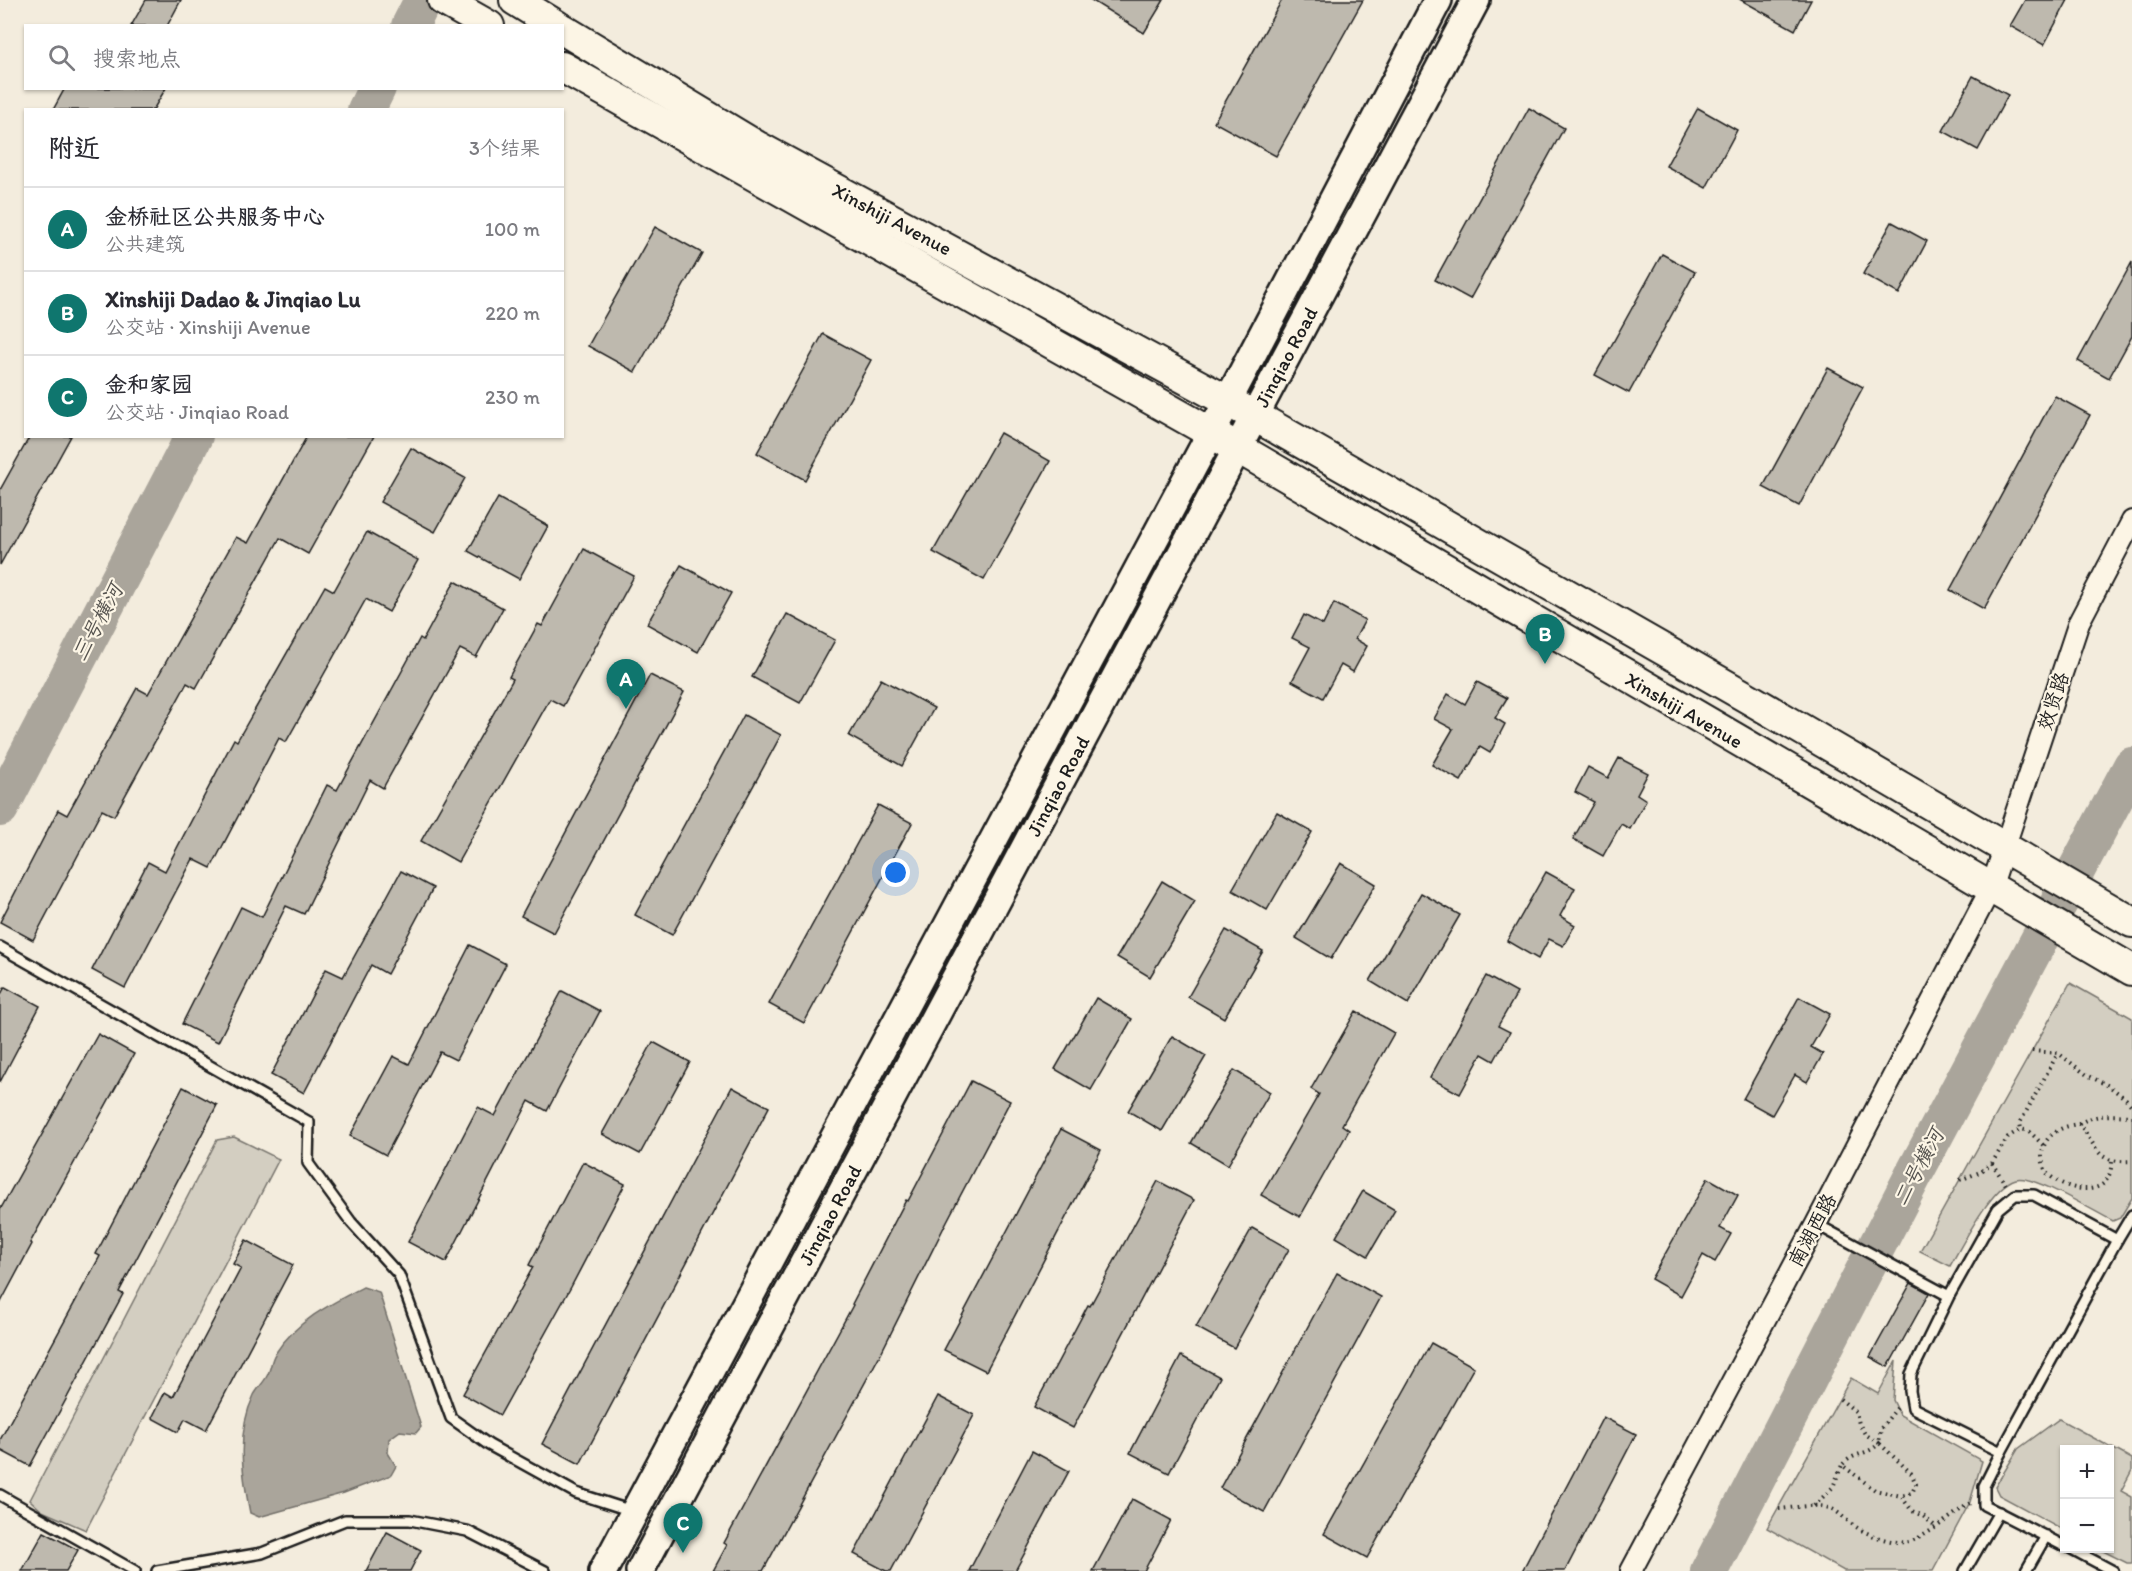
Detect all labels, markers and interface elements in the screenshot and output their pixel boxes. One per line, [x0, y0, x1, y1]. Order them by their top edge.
search box [24, 24, 564, 90]
icon: search [45, 41, 78, 74]
text: 搜索地点 [93, 45, 181, 72]
text: 附近 [48, 132, 100, 164]
text: 3个结果 [469, 136, 540, 160]
street label: Xinshiji Avenue [828, 177, 956, 261]
text: 金桥社区公共服务中心 [105, 203, 325, 230]
text: A [61, 217, 74, 241]
text: 100 m [485, 217, 540, 241]
text: 公共建筑 [105, 232, 185, 256]
text: Xinshiji Dadao & Jinqiao Lu [105, 286, 361, 313]
text: B [61, 301, 74, 325]
text: 220 m [485, 301, 540, 325]
street label: Jinqiao Road [1250, 303, 1322, 411]
text: 公交站 · Xinshiji Avenue [105, 315, 311, 339]
text: 金和家园 [105, 371, 193, 398]
text: C [61, 385, 74, 409]
text: 230 m [485, 385, 540, 409]
text: 公交站 · Jinqiao Road [105, 400, 289, 424]
water label: 三号横河 [66, 576, 129, 665]
pin: B [1526, 614, 1564, 664]
pin: A [606, 660, 646, 709]
street label: Xinshiji Avenue [1621, 667, 1747, 753]
street label: 效贤路 [2032, 668, 2074, 733]
street label: Jinqiao Road [1022, 732, 1094, 840]
your location [881, 858, 910, 887]
water label: 二号横河 [1887, 1121, 1950, 1210]
street label: Jinqiao Road [794, 1161, 866, 1269]
street label: 南湖西路 [1783, 1188, 1842, 1271]
map controls [2060, 1445, 2114, 1553]
button: + [2060, 1445, 2114, 1499]
button: − [2060, 1499, 2114, 1553]
pin: C [664, 1504, 702, 1553]

